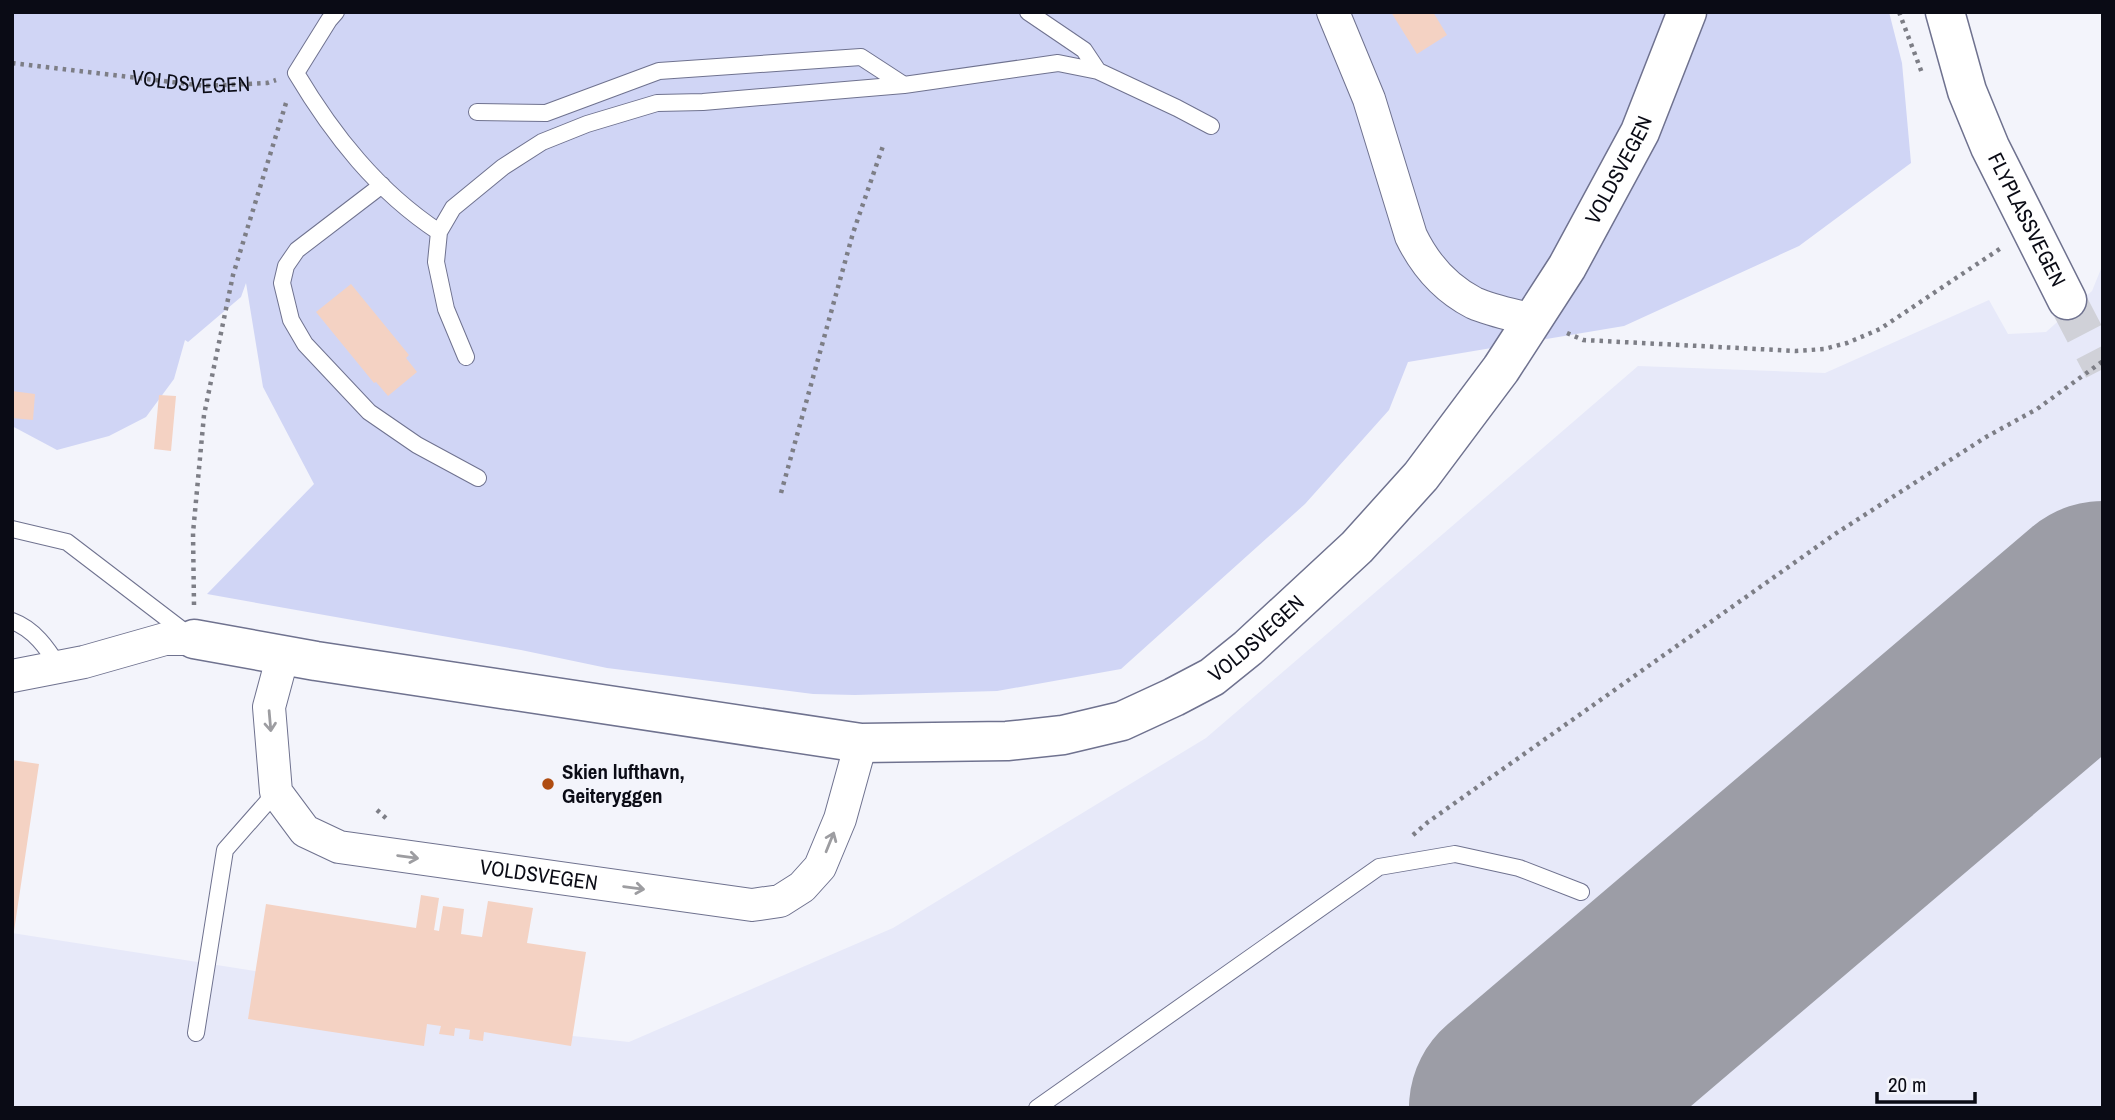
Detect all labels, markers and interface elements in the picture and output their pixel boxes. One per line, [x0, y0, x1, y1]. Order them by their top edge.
street label: VOLDSVEGEN [130, 62, 251, 100]
street label: VOLDSVEGEN [1578, 112, 1659, 229]
street label: FLYPLASSVEGEN [1981, 148, 2073, 291]
street label: VOLDSVEGEN [1202, 588, 1310, 688]
one-way arrow [264, 709, 277, 732]
place label: Skien lufthavn, Geiteryggen [562, 757, 685, 810]
marker: Skien lufthavn, Geiteryggen [540, 776, 556, 792]
one-way arrow [824, 832, 837, 854]
one-way arrow [396, 850, 419, 863]
street label: VOLDSVEGEN [478, 852, 600, 897]
one-way arrow [622, 882, 644, 895]
scale bar [1877, 1060, 1975, 1104]
text: 20 m [1888, 1070, 1926, 1099]

